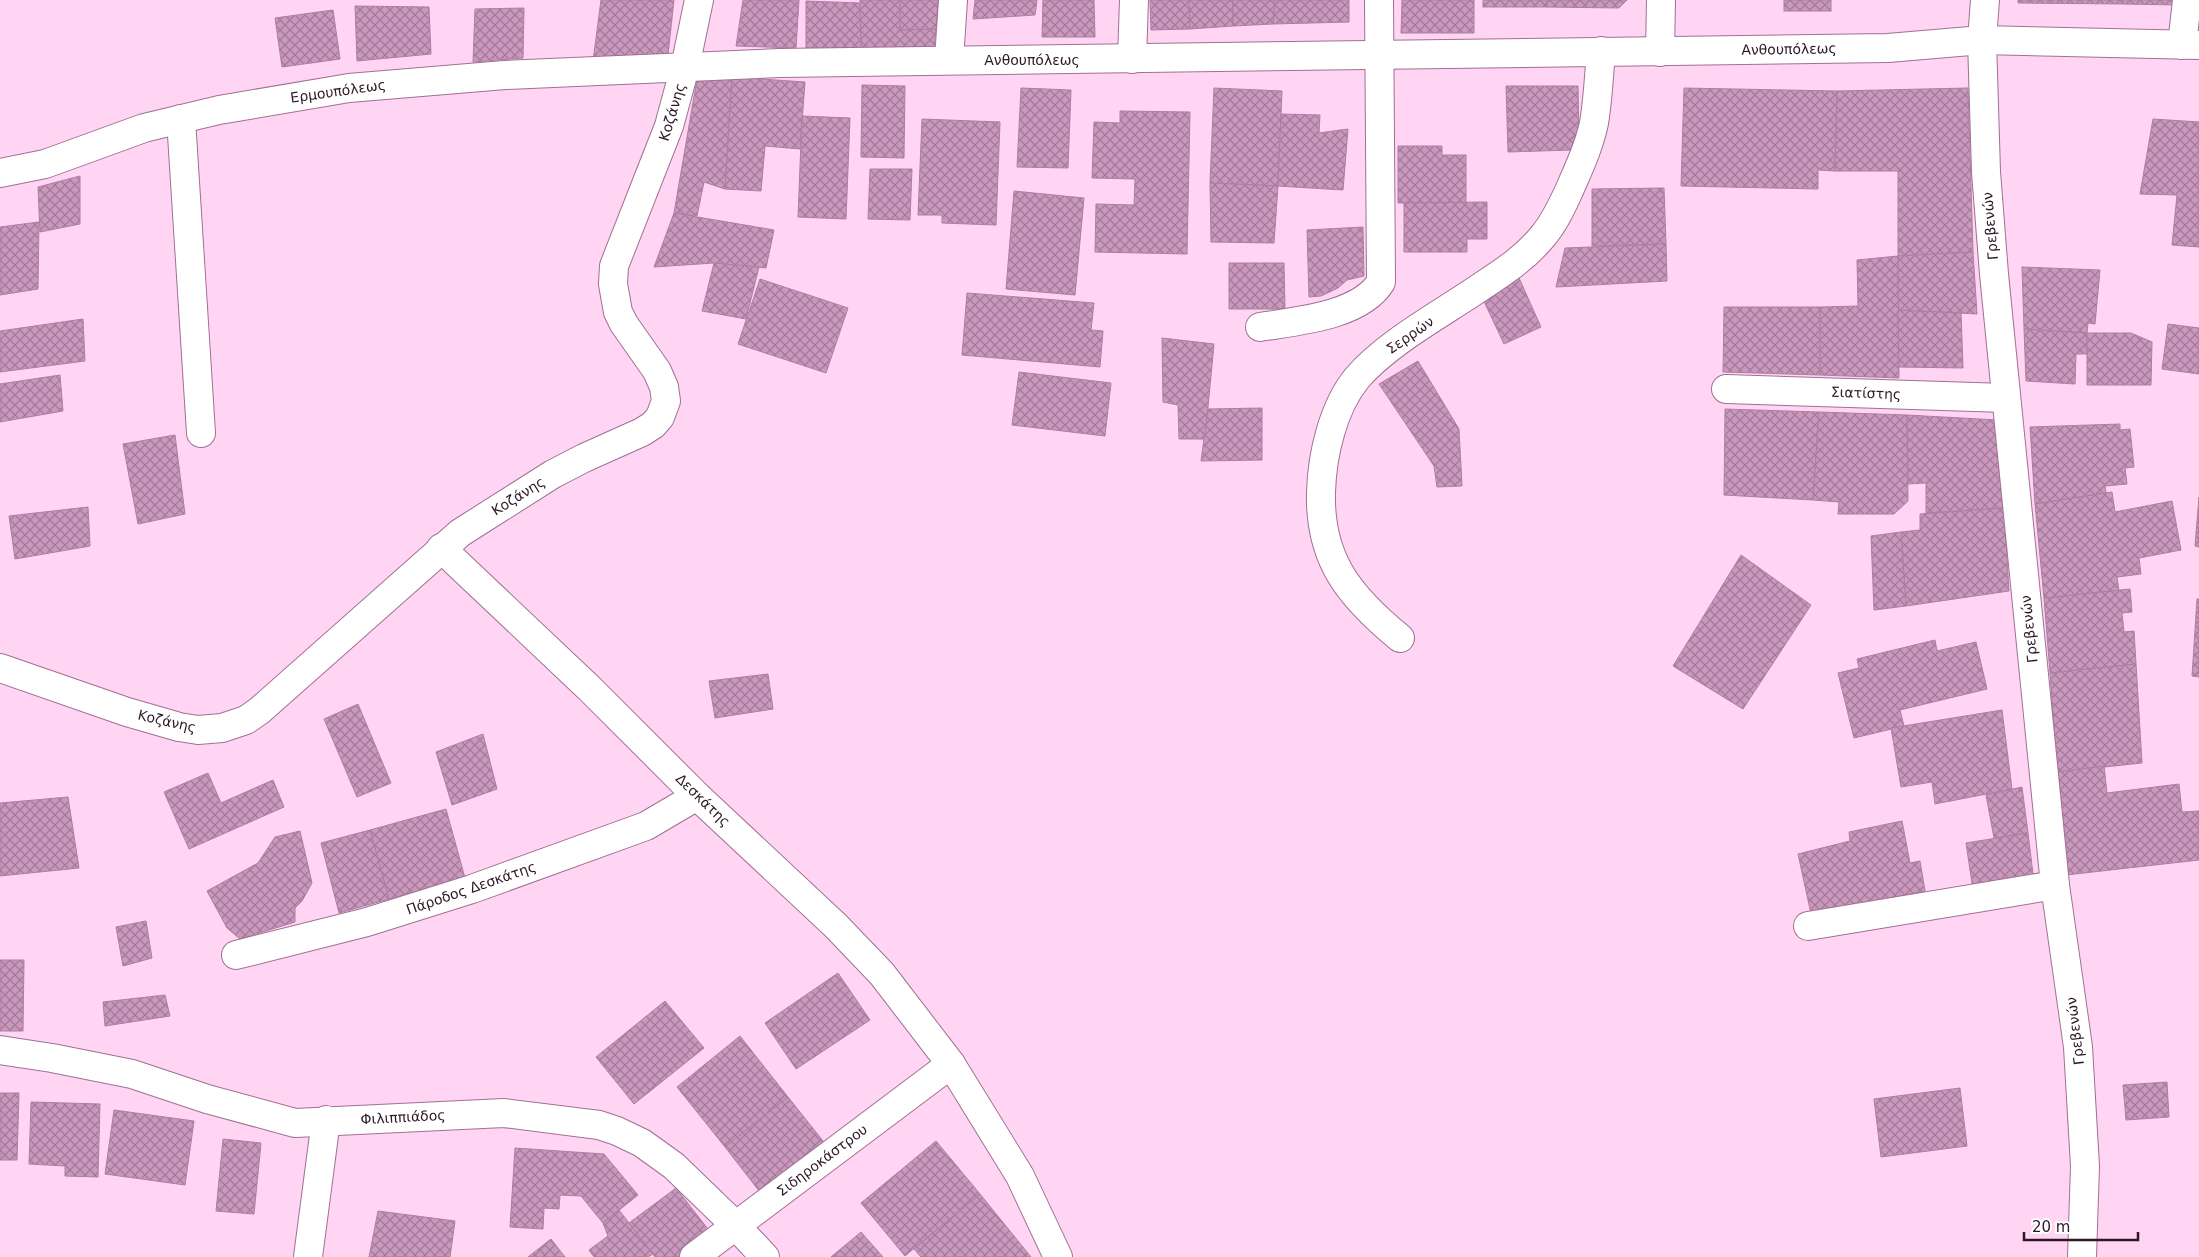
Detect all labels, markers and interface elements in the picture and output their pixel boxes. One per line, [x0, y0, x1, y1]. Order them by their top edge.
street label: Ανθουπόλεως [1741, 40, 1837, 58]
street label: Ανθουπόλεως [984, 52, 1080, 68]
street label: Ερμουπόλεως [289, 76, 387, 106]
street label: Κοζάνης [656, 81, 688, 143]
street label: Γρεβενών [1979, 191, 2001, 261]
street label: Σερρών [1383, 313, 1437, 357]
street label: Σιατίστης [1831, 384, 1901, 402]
street label: Κοζάνης [489, 473, 547, 519]
street label: Γρεβενών [2017, 594, 2041, 664]
street label: Κοζάνης [136, 707, 198, 735]
street label: Δεσκάτης [673, 770, 733, 830]
street label: Πάροδος Δεσκάτης [404, 858, 538, 918]
street label: Γρεβενών [2063, 996, 2087, 1066]
street label: Φιλιππιάδος [360, 1107, 446, 1127]
street label: Σιδηροκάστρου [774, 1121, 870, 1199]
scale bar [2024, 1210, 2138, 1242]
text: 20 m [2032, 1218, 2070, 1236]

